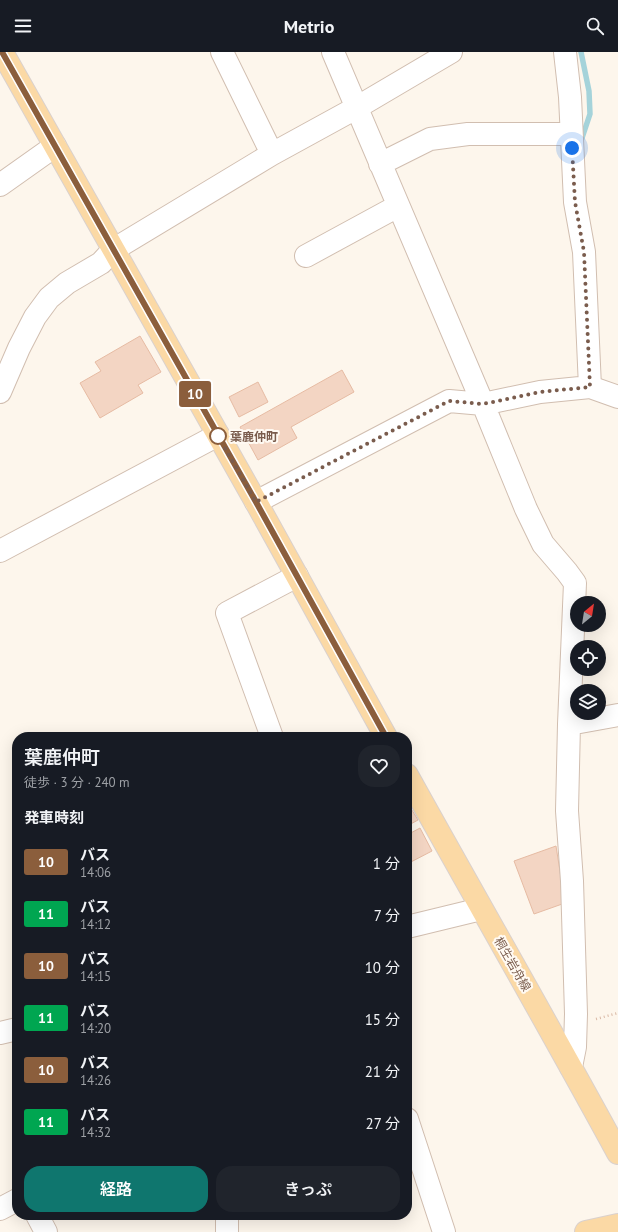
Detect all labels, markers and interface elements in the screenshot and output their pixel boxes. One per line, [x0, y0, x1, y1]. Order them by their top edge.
icon: menu [12, 15, 34, 37]
text: Metrio [284, 15, 334, 38]
icon: search [584, 15, 606, 37]
your location [562, 138, 582, 158]
line badge: 10 [177, 381, 213, 407]
text: 10 [187, 385, 203, 403]
marker: 葉鹿仲町 [209, 427, 227, 445]
place label: 葉鹿仲町 [230, 429, 278, 444]
north arrow [570, 596, 606, 632]
map controls [570, 596, 606, 720]
button: locate [570, 640, 606, 676]
button: layers [570, 684, 606, 720]
text: 葉鹿仲町 [24, 745, 100, 769]
button: heart [358, 745, 400, 787]
text: 徒歩 · 3 分 · 240 m [24, 774, 130, 791]
text: 発車時刻 [24, 808, 84, 827]
text: バス [80, 845, 110, 864]
text: 10 [38, 853, 54, 871]
text: 1 分 [373, 854, 400, 873]
text: 14:06 [80, 864, 111, 881]
text: バス [80, 897, 110, 916]
text: 11 [38, 905, 54, 923]
text: 7 分 [374, 906, 400, 925]
text: 14:12 [80, 916, 111, 933]
street label: 桐生岩舟線 [492, 934, 534, 994]
text: バス [80, 949, 110, 968]
text: 10 [38, 957, 54, 975]
text: 10 分 [365, 958, 400, 977]
text: 14:15 [80, 968, 111, 985]
text: バス [80, 1001, 110, 1020]
text: 11 [38, 1009, 54, 1027]
text: 15 分 [365, 1010, 400, 1029]
text: 14:20 [80, 1020, 111, 1037]
text: バス [80, 1053, 110, 1072]
text: 10 [38, 1061, 54, 1079]
text: 21 分 [365, 1062, 400, 1081]
text: 14:26 [80, 1072, 111, 1089]
text: バス [80, 1105, 110, 1124]
text: 11 [38, 1113, 54, 1131]
text: 27 分 [365, 1114, 400, 1133]
text: 14:32 [80, 1124, 111, 1141]
button: 経路 [24, 1166, 208, 1212]
button: きっぷ [216, 1166, 400, 1212]

